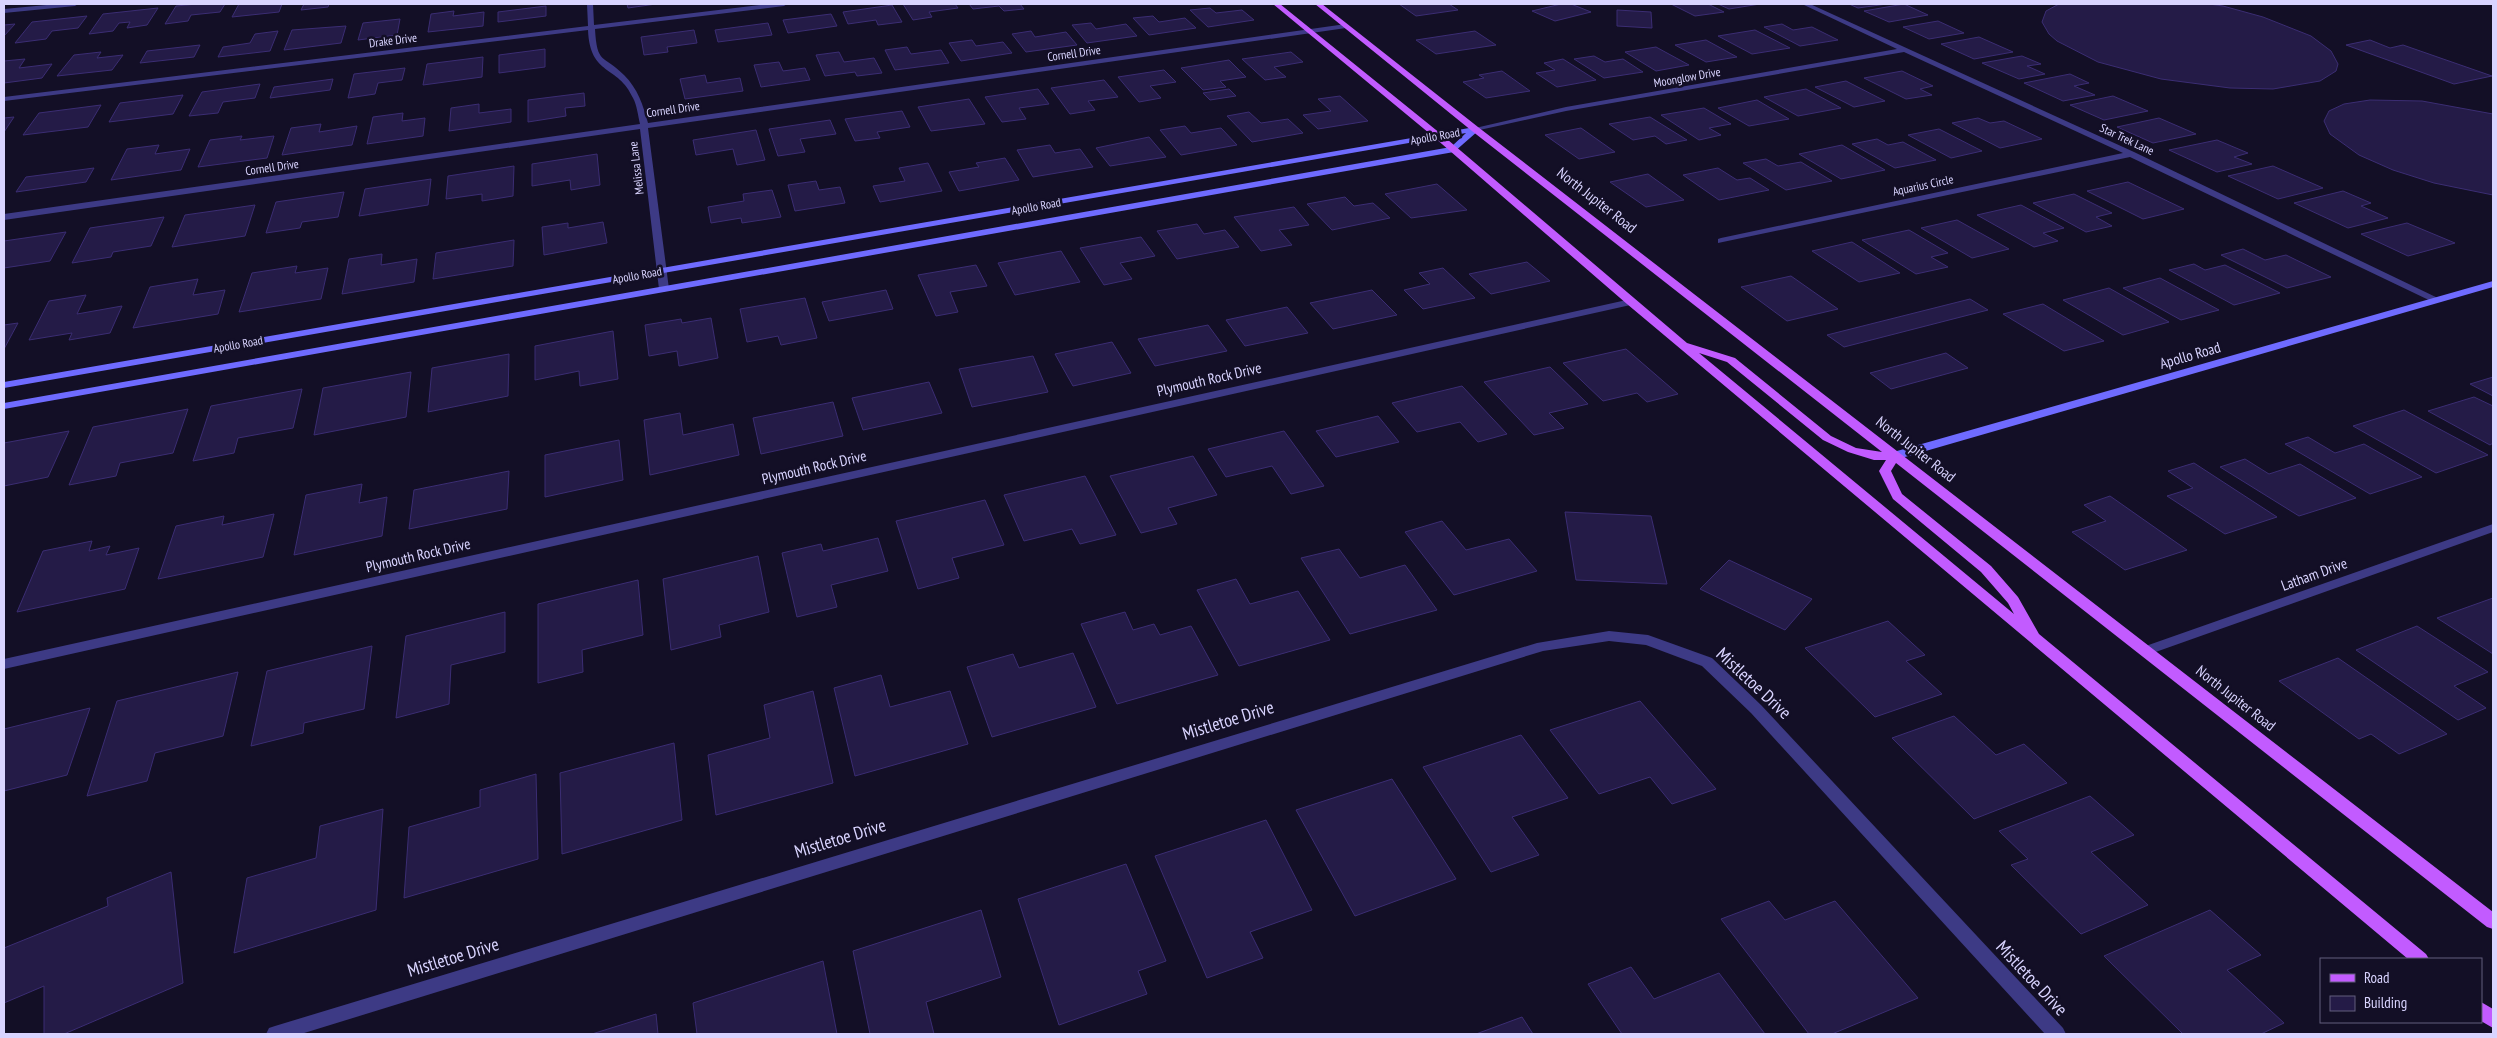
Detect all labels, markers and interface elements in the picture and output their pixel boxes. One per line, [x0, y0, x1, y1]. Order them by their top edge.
street label: Drake Drive [368, 30, 418, 50]
street label: Cornell Drive [1046, 42, 1102, 64]
street label: Moonglow Drive [1652, 64, 1722, 90]
street label: Cornell Drive [645, 98, 701, 120]
street label: Star Trek Lane [2098, 120, 2157, 158]
street label: Apollo Road [1409, 124, 1461, 148]
street label: Melissa Lane [625, 141, 647, 195]
street label: Cornell Drive [244, 156, 300, 178]
street label: North Jupiter Road [1553, 163, 1641, 237]
street label: Aquarius Circle [1891, 171, 1955, 199]
street label: Apollo Road [1010, 194, 1062, 218]
street label: Apollo Road [611, 263, 663, 287]
street label: Apollo Road [212, 332, 264, 356]
street label: Apollo Road [2157, 337, 2223, 373]
street label: Plymouth Rock Drive [1155, 358, 1263, 400]
street label: North Jupiter Road [1872, 412, 1960, 486]
street label: Plymouth Rock Drive [760, 446, 868, 488]
street label: Plymouth Rock Drive [364, 534, 472, 576]
street label: Latham Drive [2278, 553, 2350, 595]
street label: Mistletoe Drive [1712, 642, 1796, 724]
street label: North Jupiter Road [2192, 661, 2280, 735]
street label: Mistletoe Drive [1179, 695, 1277, 745]
street label: Mistletoe Drive [791, 813, 889, 863]
street label: Mistletoe Drive [404, 932, 502, 982]
street label: Mistletoe Drive [1991, 936, 2073, 1020]
legend [2320, 958, 2482, 1023]
text: Road [2364, 968, 2390, 987]
text: Building [2364, 993, 2407, 1012]

